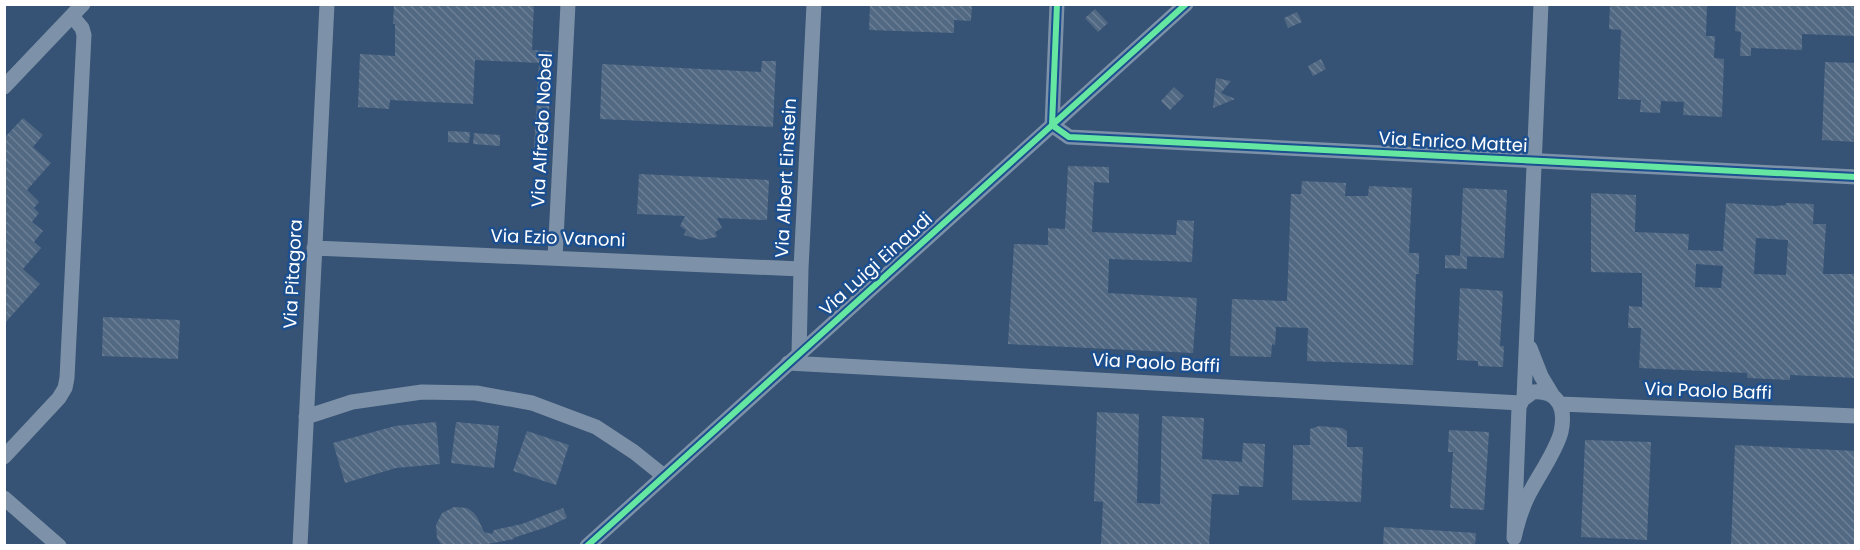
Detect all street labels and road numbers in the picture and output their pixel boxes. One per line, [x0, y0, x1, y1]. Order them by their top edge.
street label: Via Alfredo Nobel [525, 52, 558, 208]
street label: Via Albert Einstein [769, 98, 802, 258]
street label: Via Enrico Mattei [1378, 125, 1528, 158]
street label: Via Luigi Einaudi [814, 206, 938, 321]
street label: Via Pitagora [277, 219, 308, 329]
street label: Via Ezio Vanoni [490, 223, 626, 252]
street label: Via Paolo Baffi [1091, 347, 1221, 378]
street label: Via Paolo Baffi [1644, 376, 1772, 405]

